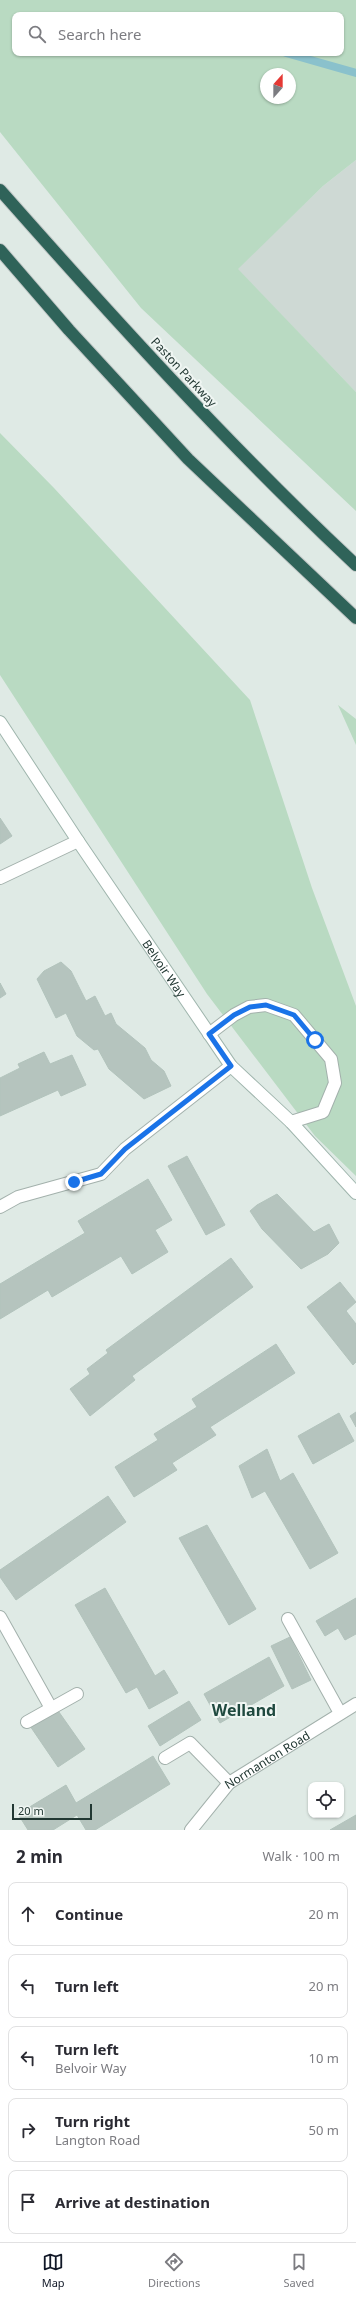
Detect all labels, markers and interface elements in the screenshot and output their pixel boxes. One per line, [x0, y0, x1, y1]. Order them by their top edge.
search box [12, 12, 344, 56]
icon: search [26, 23, 48, 45]
text: Search here [58, 24, 141, 44]
north arrow [260, 68, 296, 104]
street label: Paston Parkway [147, 333, 221, 411]
street label: Belvoir Way [139, 936, 191, 1001]
route start [306, 1031, 324, 1049]
route end [65, 1173, 83, 1191]
district label: Welland [212, 1699, 276, 1721]
street label: Normanton Road [221, 1726, 313, 1793]
map controls [308, 1782, 344, 1818]
button: locate [308, 1782, 344, 1818]
scale bar [12, 1802, 92, 1821]
text: 20 m [18, 1803, 44, 1818]
text: 2 min [16, 1845, 63, 1868]
text: Walk · 100 m [262, 1847, 340, 1865]
icon: ahead [17, 1903, 39, 1925]
text: Continue [55, 1904, 123, 1924]
text: 20 m [309, 1905, 339, 1923]
icon: left [17, 1975, 39, 1997]
text: Turn left [55, 1976, 119, 1996]
text: 20 m [309, 1977, 339, 1995]
text: Turn left [55, 2039, 119, 2059]
icon: left [17, 2047, 39, 2069]
text: 10 m [309, 2049, 339, 2067]
text: Belvoir Way [55, 2059, 126, 2077]
text: Turn right [55, 2111, 130, 2131]
icon: right [17, 2119, 39, 2141]
text: 50 m [309, 2121, 339, 2139]
text: Langton Road [55, 2131, 140, 2149]
icon: arrive [17, 2191, 39, 2213]
text: Arrive at destination [55, 2192, 210, 2212]
tab: Map [42, 2251, 65, 2290]
tab: Directions [148, 2251, 200, 2290]
tab: Saved [284, 2251, 314, 2290]

